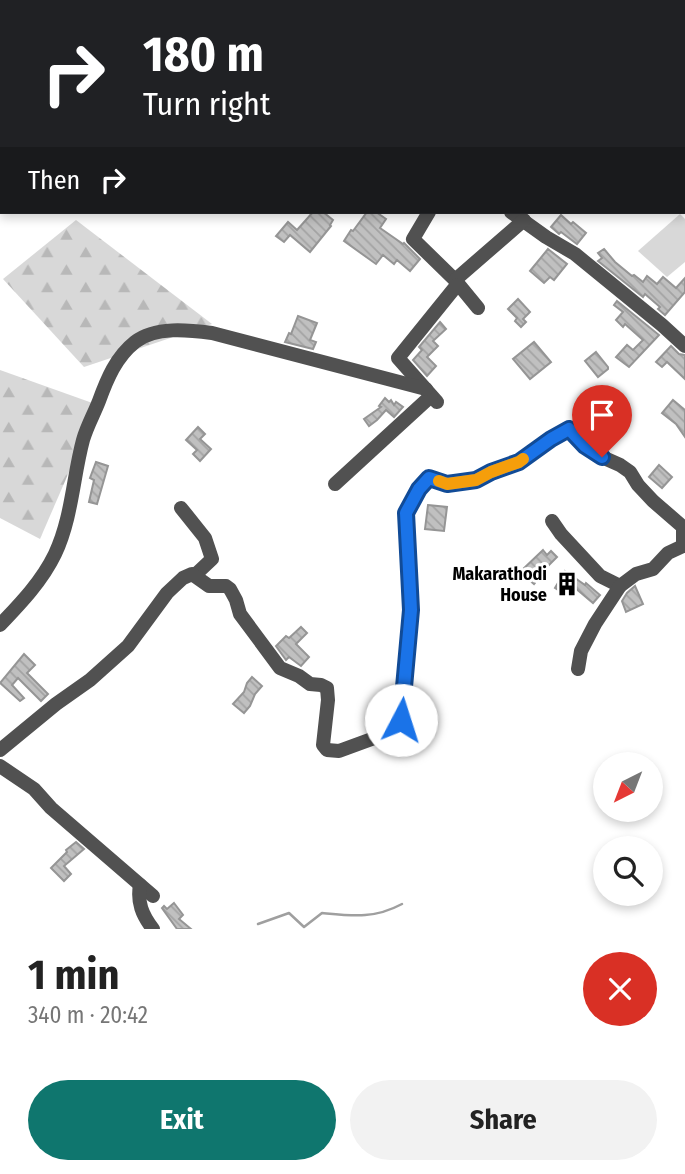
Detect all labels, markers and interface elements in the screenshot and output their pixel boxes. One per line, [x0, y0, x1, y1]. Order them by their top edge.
text: 180 m [143, 25, 264, 84]
icon: right [28, 28, 119, 119]
text: Turn right [143, 85, 270, 123]
icon: right [94, 161, 132, 199]
text: Then [28, 165, 80, 196]
pin [572, 385, 632, 457]
icon: arrive [583, 396, 621, 434]
place label: Makarathodi House [452, 563, 547, 606]
building icon: Makarathodi House [553, 570, 581, 598]
position arrow [364, 683, 438, 757]
north arrow [593, 752, 663, 822]
map controls [593, 752, 663, 906]
button: search [593, 836, 663, 906]
text: 1 min [28, 950, 119, 1000]
button: close [583, 952, 657, 1026]
text: 340 m · 20:42 [28, 1001, 148, 1029]
button: Exit [28, 1080, 336, 1160]
button: Share [350, 1080, 657, 1160]

